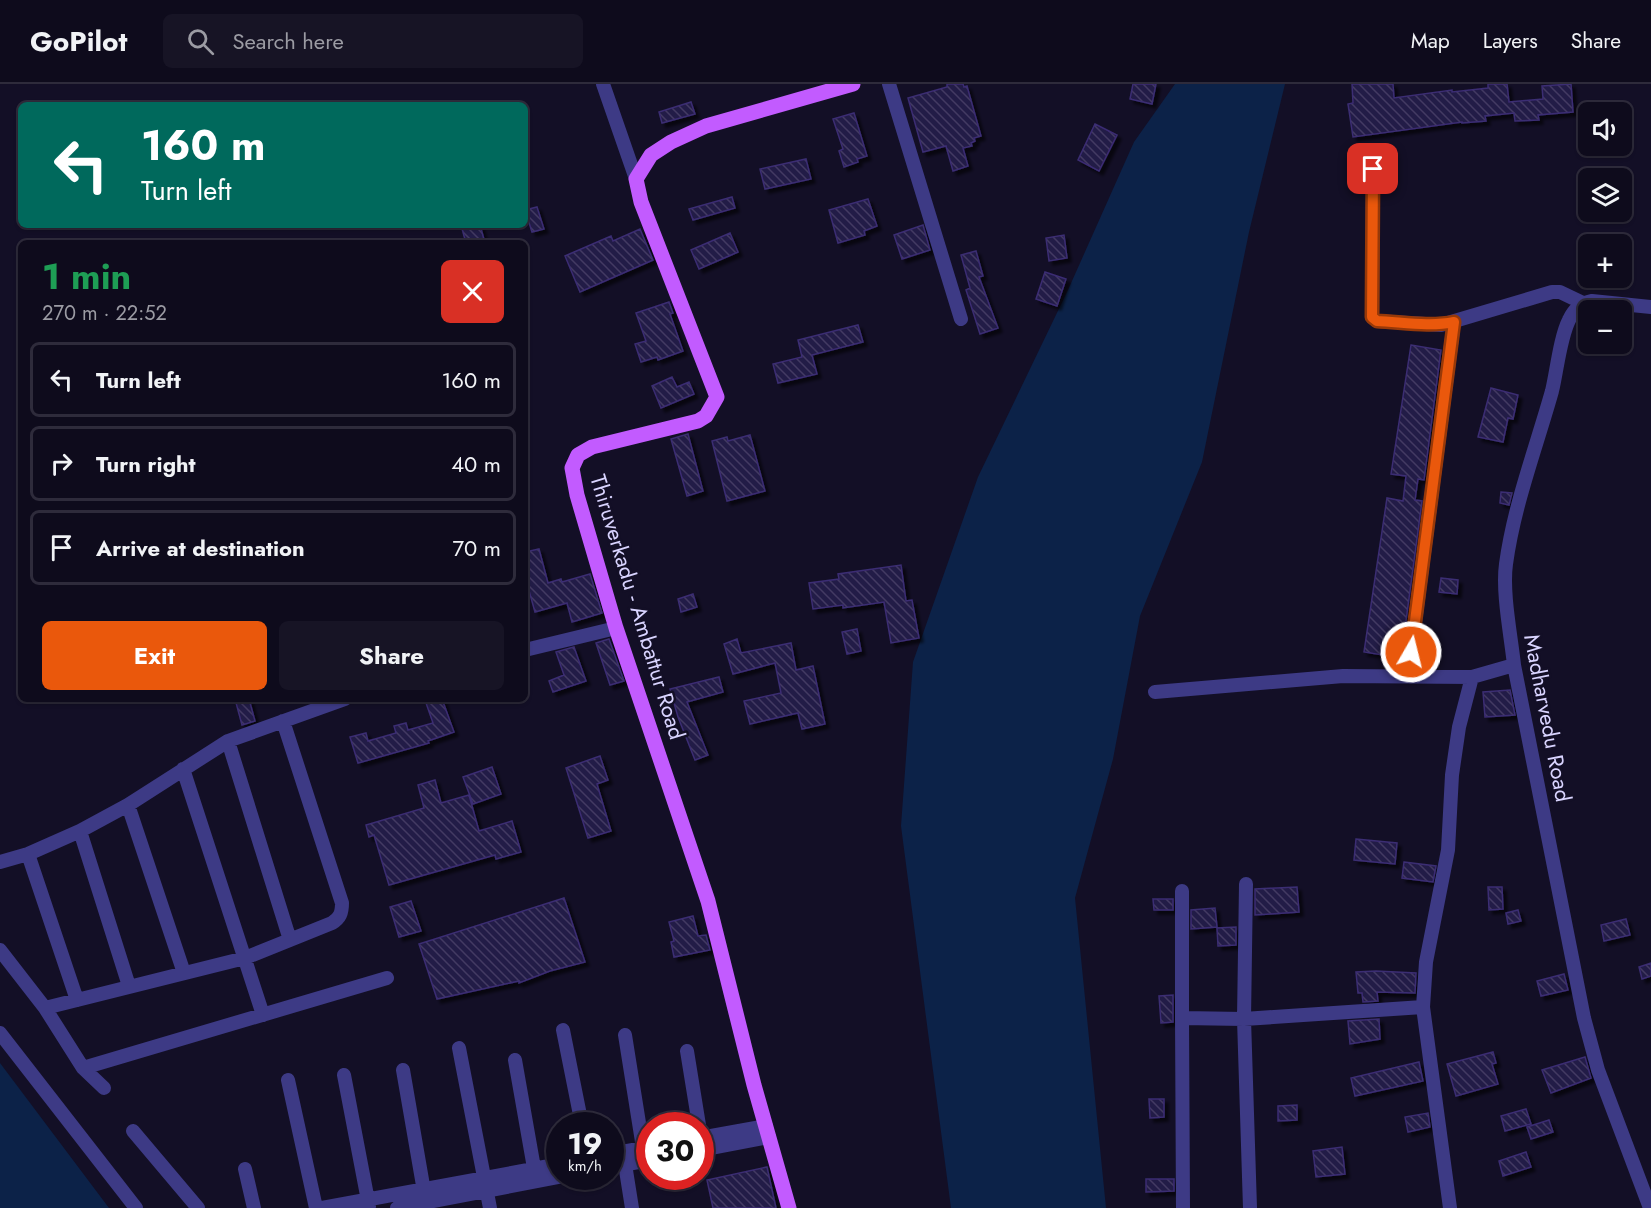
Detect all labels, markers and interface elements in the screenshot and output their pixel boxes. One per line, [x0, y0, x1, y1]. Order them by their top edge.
search box [163, 14, 583, 68]
text: GoPilot [30, 21, 127, 62]
icon: search [184, 25, 217, 58]
text: Search here [232, 25, 344, 57]
text: Map [1411, 26, 1450, 56]
text: Layers [1483, 26, 1538, 56]
text: Share [1571, 26, 1621, 56]
map controls [1578, 102, 1632, 354]
button: sound [1578, 102, 1632, 156]
text: 160 m [141, 115, 265, 176]
icon: left [42, 126, 120, 204]
pin [1347, 143, 1398, 194]
icon: arrive [1356, 152, 1389, 185]
button: layers [1578, 168, 1632, 222]
text: Turn left [141, 171, 231, 210]
button: + [1578, 234, 1632, 288]
text: 1 min [42, 250, 131, 302]
button: close [441, 260, 504, 323]
text: 270 m · 22:52 [42, 299, 167, 328]
button: − [1578, 300, 1632, 354]
icon: left [45, 363, 78, 396]
text: Turn left [96, 364, 181, 396]
text: 160 m [441, 364, 501, 396]
icon: right [45, 447, 78, 480]
text: Turn right [96, 448, 196, 480]
text: 40 m [451, 448, 501, 480]
street label: Thiruverkadu - Ambattur Road [582, 471, 694, 743]
icon: arrive [45, 531, 78, 564]
text: Arrive at destination [96, 532, 305, 564]
text: 70 m [452, 532, 501, 564]
position arrow [1379, 620, 1443, 684]
button: Exit [42, 621, 267, 690]
button: Share [279, 621, 504, 690]
street label: Madharvedu Road [1516, 631, 1580, 805]
speed limit sign: 30 [636, 1112, 714, 1190]
text: 19 [567, 1122, 603, 1165]
text: km/h [568, 1155, 602, 1177]

